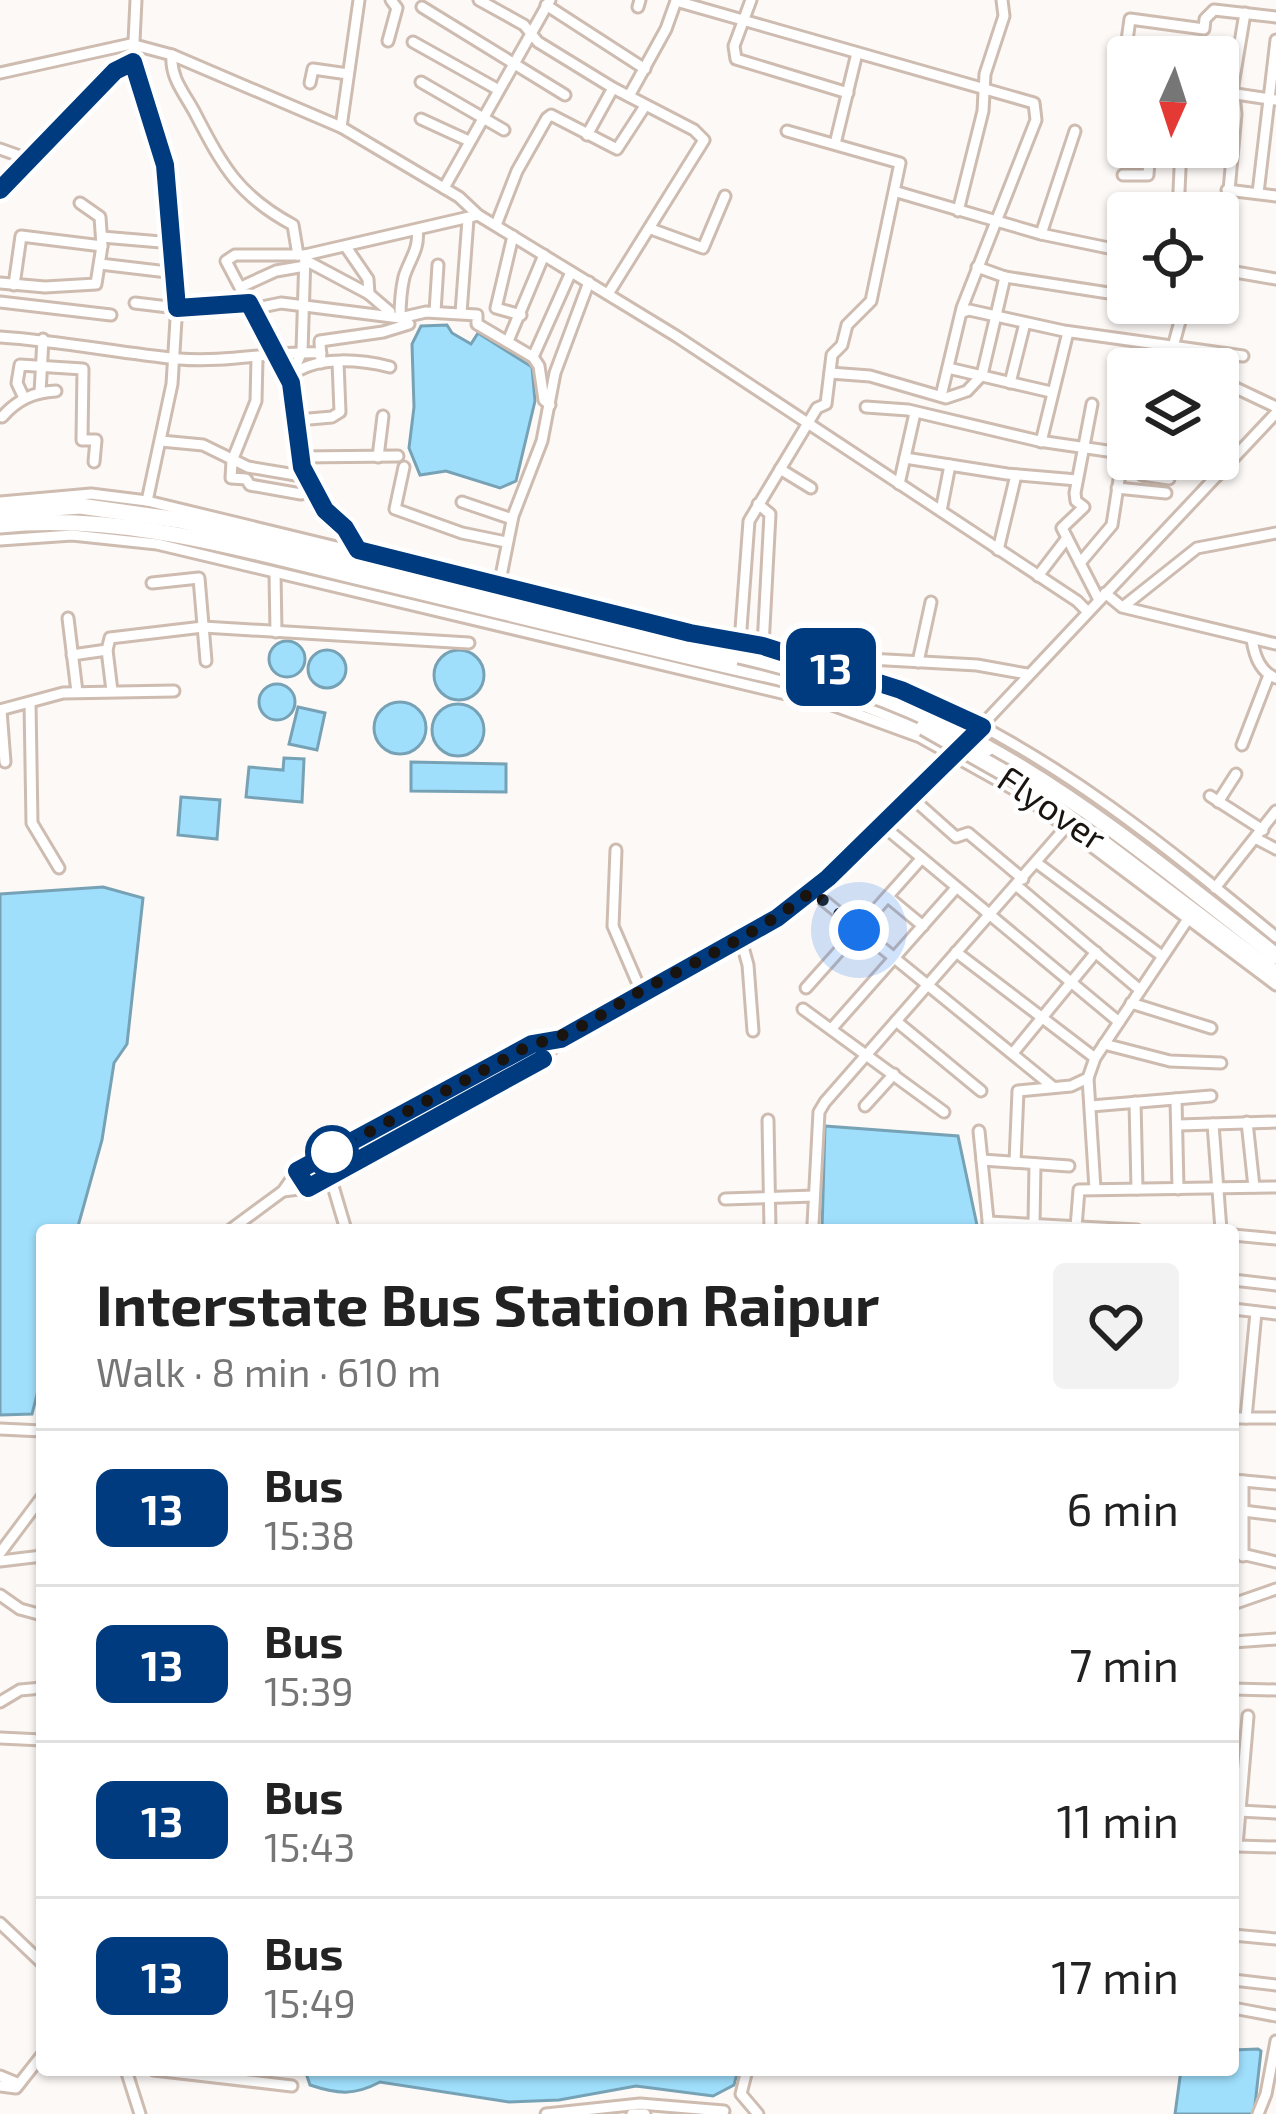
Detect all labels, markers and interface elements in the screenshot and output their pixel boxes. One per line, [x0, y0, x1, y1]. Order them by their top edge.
north arrow [1107, 36, 1239, 168]
map controls [1107, 36, 1239, 480]
button: locate [1107, 192, 1239, 324]
button: layers [1107, 348, 1239, 480]
line badge: 13 [777, 628, 885, 706]
text: 13 [810, 642, 852, 692]
street label: Flyover [991, 755, 1115, 859]
your location [829, 900, 889, 960]
unlabelled marker [307, 1127, 357, 1177]
button: heart [1053, 1263, 1179, 1389]
text: Interstate Bus Station Raipur [96, 1269, 879, 1337]
text: Walk · 8 min · 610 m [96, 1348, 441, 1395]
text: Bus [264, 1457, 343, 1511]
text: 6 min [1066, 1481, 1179, 1535]
text: 13 [141, 1483, 183, 1533]
text: 15:38 [264, 1511, 355, 1558]
text: Bus [264, 1613, 343, 1667]
text: 7 min [1069, 1637, 1179, 1691]
text: 13 [141, 1639, 183, 1689]
text: 15:39 [264, 1667, 354, 1714]
text: Bus [264, 1769, 343, 1823]
text: 11 min [1056, 1793, 1179, 1847]
text: 13 [141, 1795, 183, 1845]
text: 15:43 [264, 1823, 355, 1870]
text: Bus [264, 1925, 343, 1979]
text: 17 min [1051, 1949, 1179, 2003]
text: 13 [141, 1951, 183, 2001]
text: 15:49 [264, 1979, 356, 2026]

